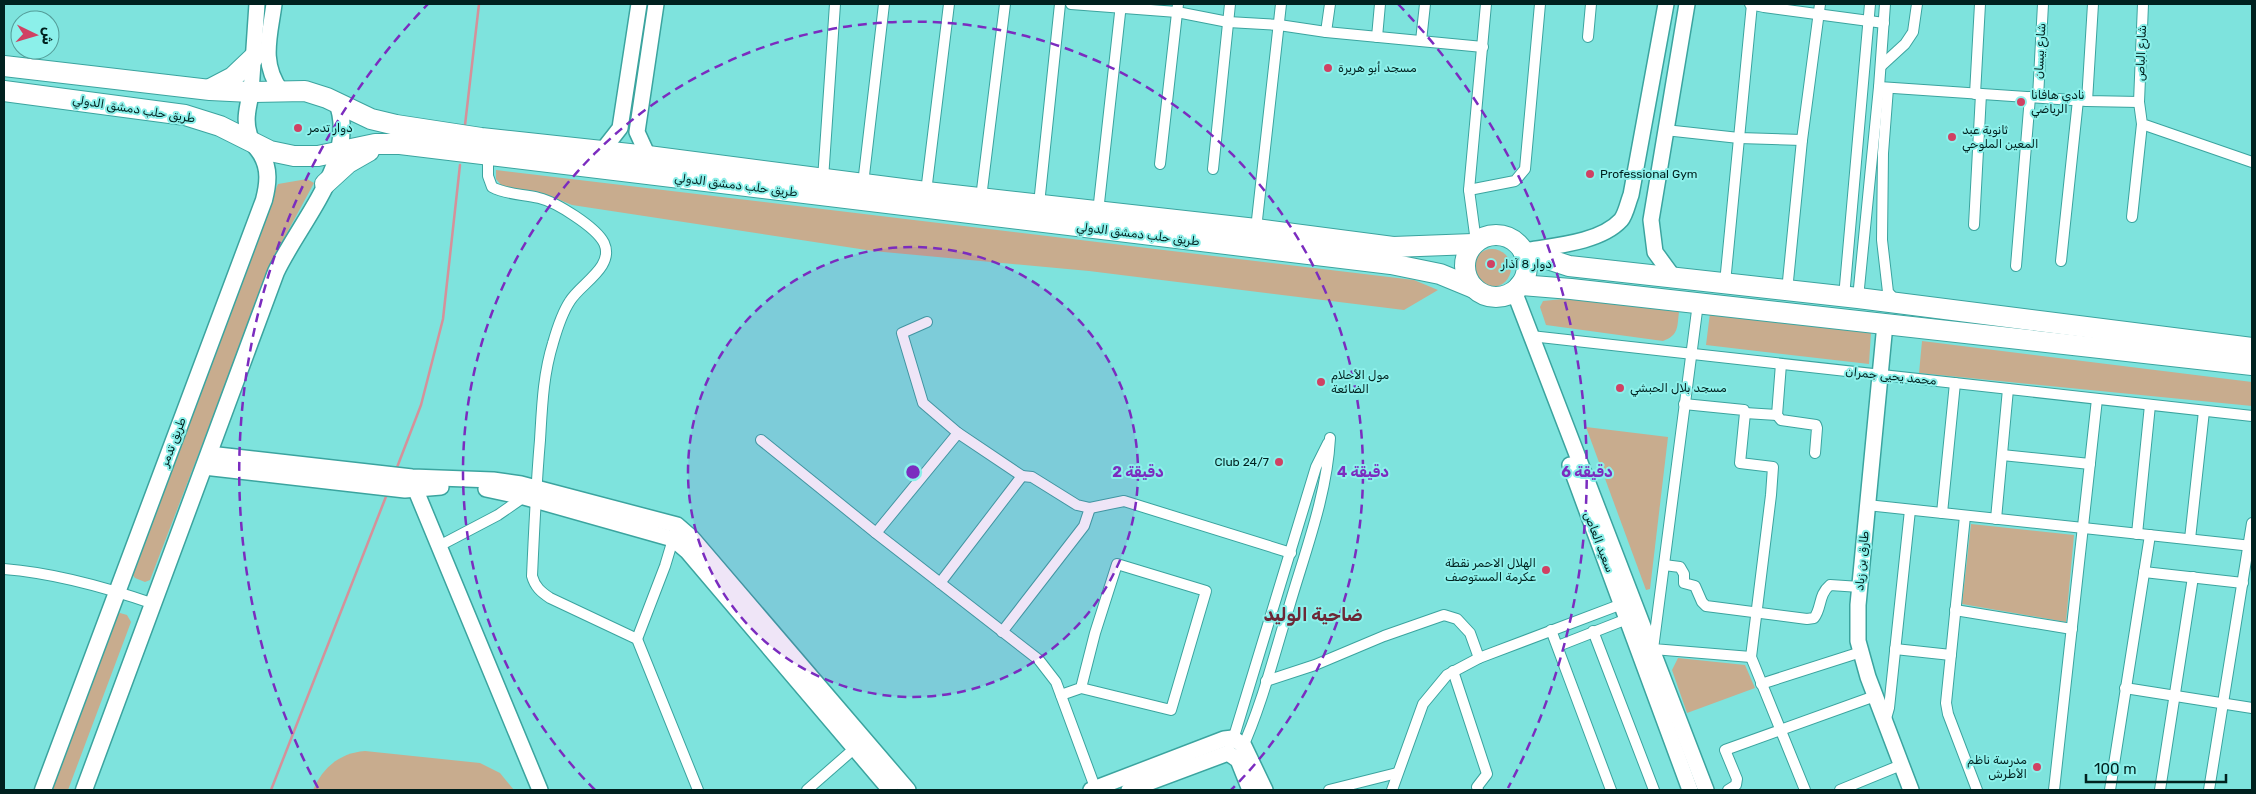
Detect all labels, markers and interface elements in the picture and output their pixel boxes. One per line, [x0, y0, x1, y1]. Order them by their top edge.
north arrow [10, 10, 60, 60]
street label: شارع بيسان [2032, 23, 2050, 79]
street label: شارع الباص [2133, 25, 2151, 81]
text: ش [38, 27, 57, 46]
place label: مسجد أبو هريرة [1338, 61, 1417, 76]
marker: مسجد أبو هريرة [1322, 62, 1334, 74]
place label: نادي هافانا الرياضي [2031, 88, 2085, 118]
street label: طريق حلب دمشق الدولي [71, 92, 196, 128]
marker: نادي هافانا الرياضي [2015, 96, 2027, 108]
place label: دوار تدمر [307, 121, 353, 136]
marker: دوار تدمر [292, 122, 304, 134]
place label: ثانوية عبد المعين الملوحي [1962, 123, 2038, 153]
marker: ثانوية عبد المعين الملوحي [1946, 131, 1958, 143]
place label: Professional Gym [1600, 167, 1697, 181]
marker: Professional Gym [1584, 168, 1596, 180]
street label: طريق حلب دمشق الدولي [673, 170, 798, 201]
street label: طريق حلب دمشق الدولي [1075, 219, 1200, 250]
place label: دوار 8 آذار [1500, 257, 1552, 272]
marker: دوار 8 آذار [1485, 258, 1497, 270]
street label: محمد يحيى جمران [1845, 364, 1938, 389]
place label: مول الأحلام الضائعة [1331, 368, 1390, 396]
marker: مول الأحلام الضائعة [1315, 376, 1327, 388]
place label: مسجد بلال الحبشي [1630, 381, 1727, 397]
marker: مسجد بلال الحبشي [1614, 382, 1626, 394]
street label: طريق تدمر [157, 416, 190, 470]
place label: Club 24/7 [1214, 455, 1269, 469]
marker: Club 24/7 [1273, 456, 1285, 468]
centre of rings [904, 463, 922, 481]
text: 2 دقيقة [1112, 463, 1164, 481]
text: 4 دقيقة [1337, 463, 1389, 481]
text: 6 دقيقة [1561, 463, 1613, 481]
street label: سعيد العاص [1581, 510, 1617, 574]
street label: طارق بن زياد [1852, 530, 1873, 592]
place label: الهلال الاحمر نقطة عكرمة المستوصف [1445, 556, 1537, 585]
marker: الهلال الاحمر نقطة عكرمة المستوصف [1540, 564, 1552, 576]
district label: ضاحية الوليد [1263, 604, 1363, 626]
scale bar [2086, 752, 2226, 784]
place label: مدرسة ناظم الأطرش [1967, 753, 2027, 782]
text: 100 m [2094, 760, 2136, 778]
marker: مدرسة ناظم الأطرش [2031, 761, 2043, 773]

